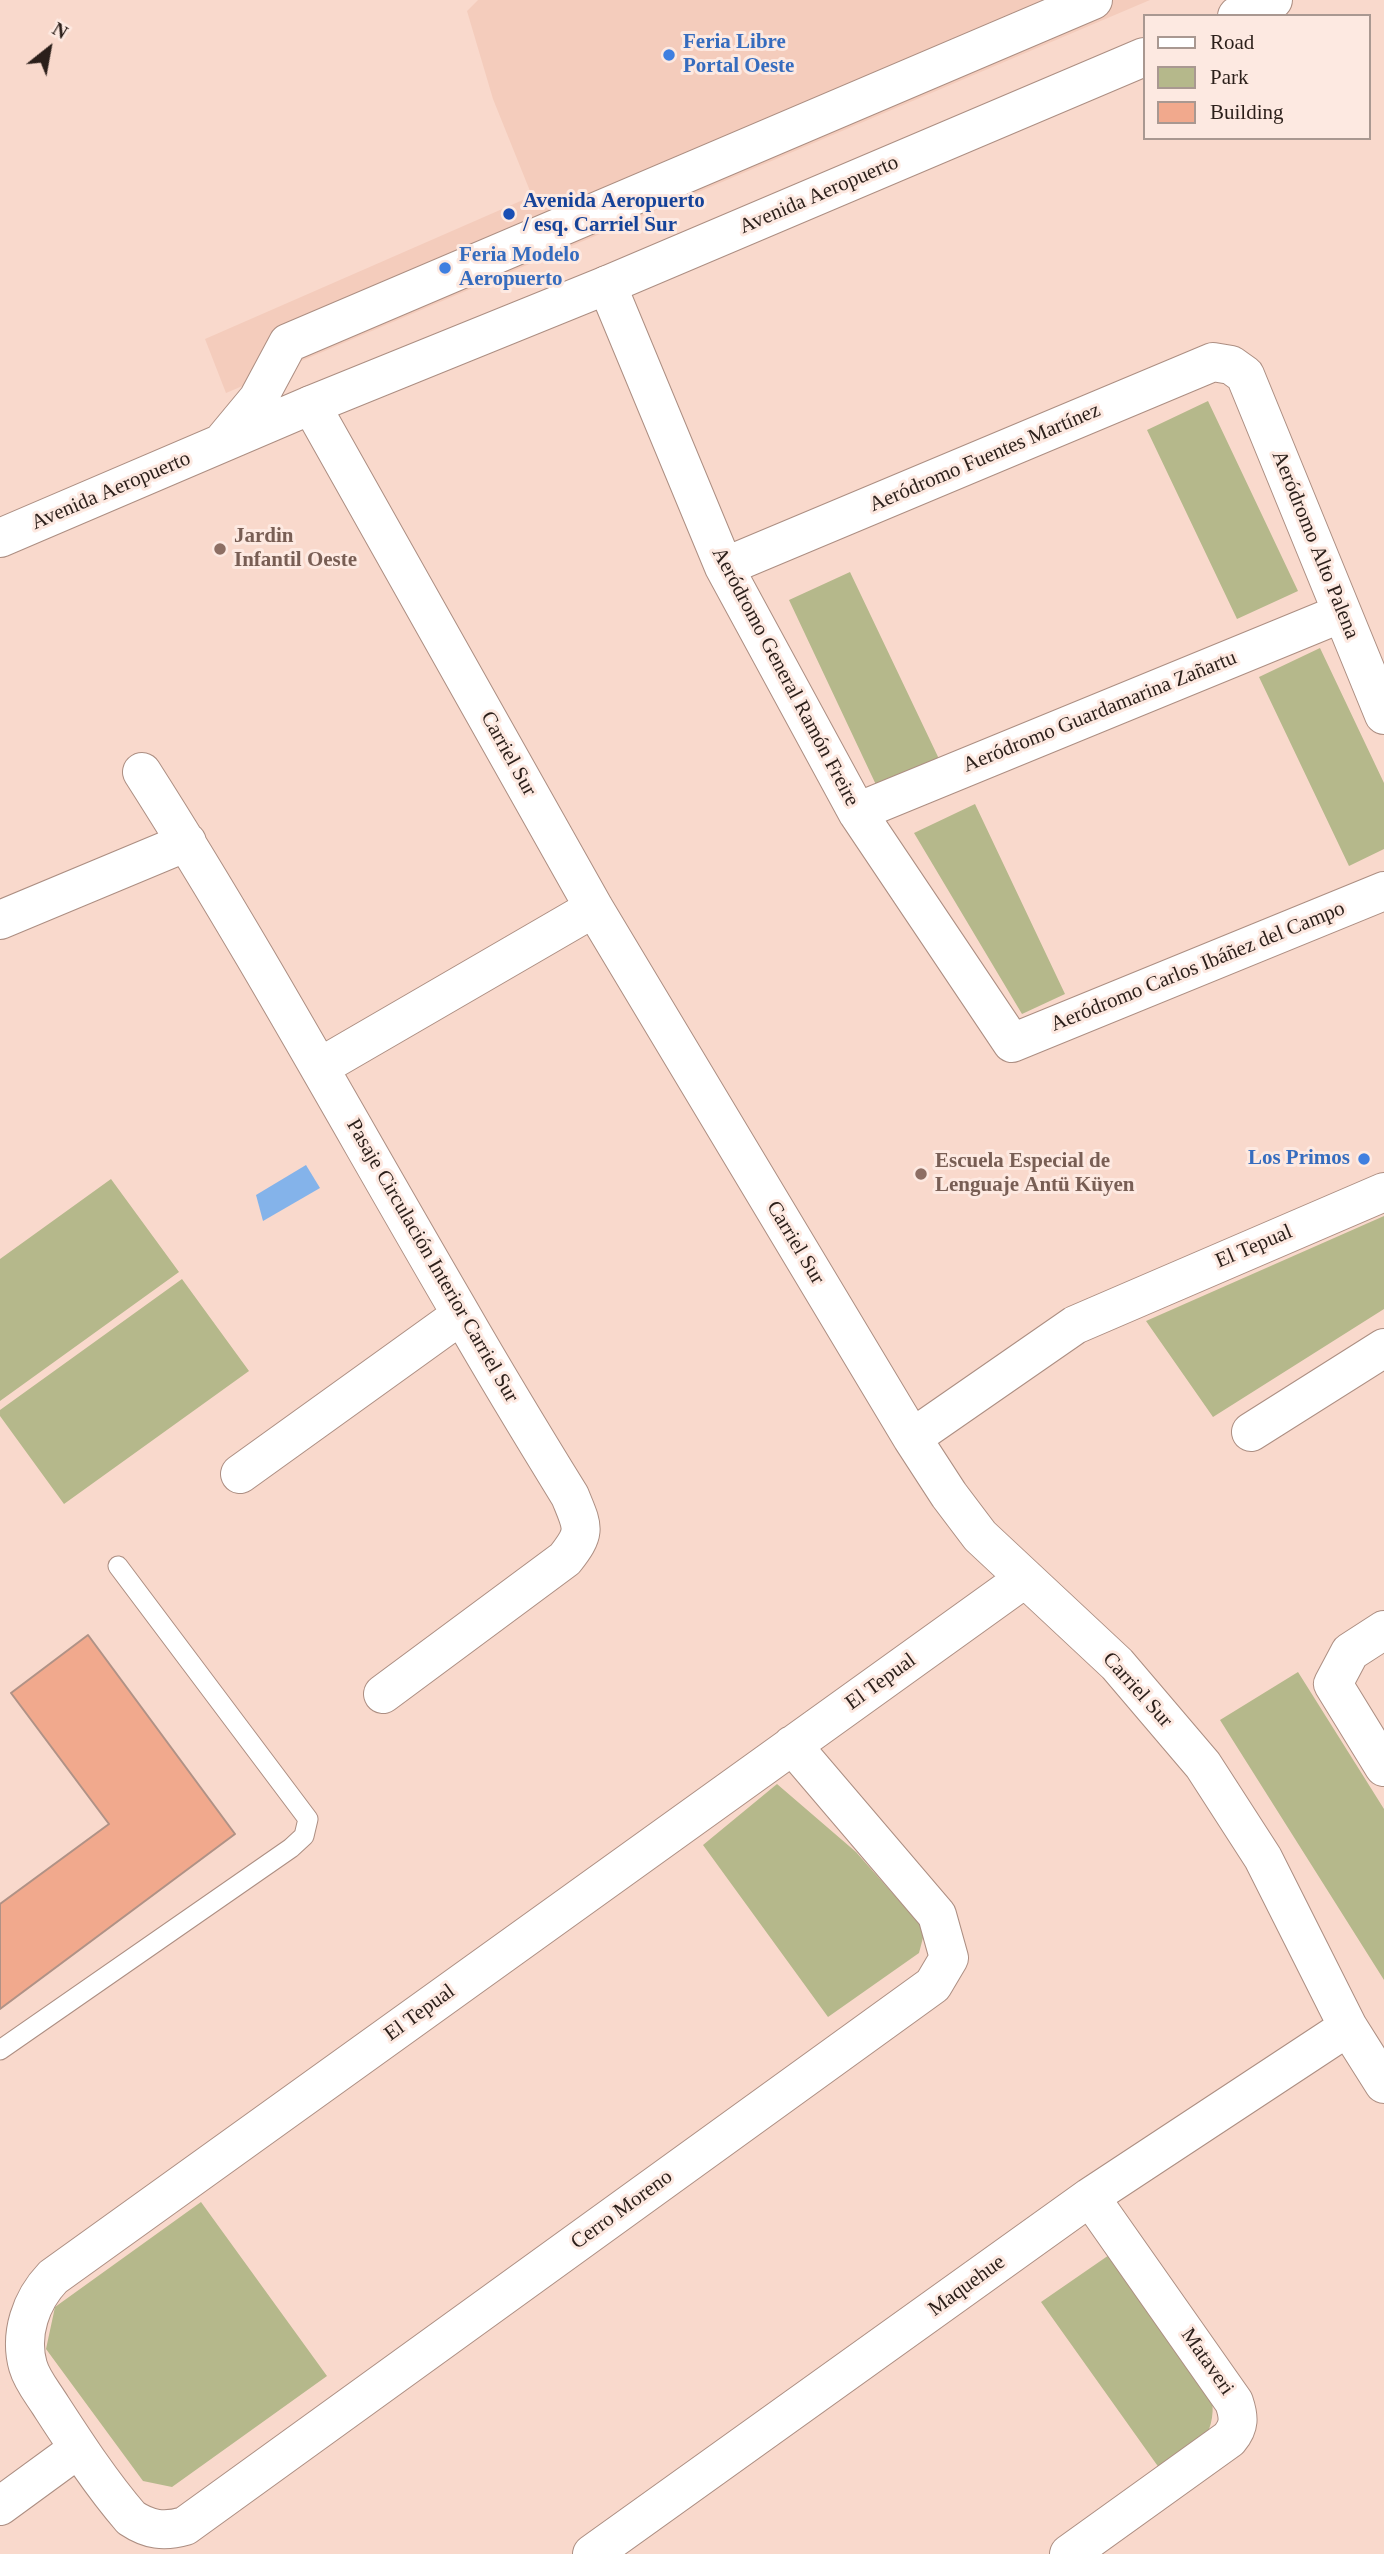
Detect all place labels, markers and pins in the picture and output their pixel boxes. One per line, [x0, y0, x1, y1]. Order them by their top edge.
place label: Feria Libre Portal Oeste [683, 30, 794, 80]
marker: Feria Libre Portal Oeste [661, 47, 677, 63]
place label: Avenida Aeropuerto / esq. Carriel Sur [523, 189, 705, 239]
marker: Avenida Aeropuerto / esq. Carriel Sur [501, 206, 517, 222]
place label: Feria Modelo Aeropuerto [459, 243, 580, 293]
marker: Feria Modelo Aeropuerto [437, 260, 453, 276]
place label: Jardin Infantil Oeste [234, 524, 357, 574]
marker: Jardin Infantil Oeste [212, 541, 228, 557]
place label: Los Primos [1248, 1146, 1350, 1172]
place label: Escuela Especial de Lenguaje Antü Küyen [935, 1149, 1135, 1199]
marker: Los Primos [1356, 1151, 1372, 1167]
marker: Escuela Especial de Lenguaje Antü Küyen [913, 1166, 929, 1182]

